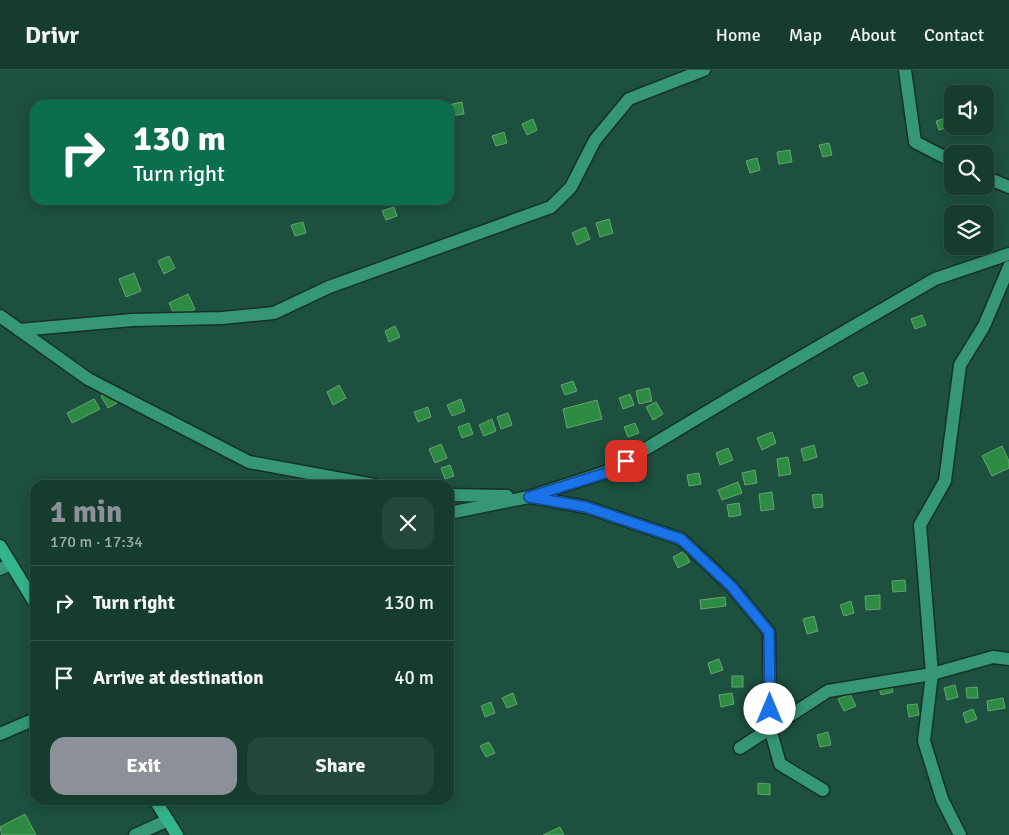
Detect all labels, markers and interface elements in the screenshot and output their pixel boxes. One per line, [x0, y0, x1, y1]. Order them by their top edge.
text: Drivr [25, 20, 79, 50]
text: Home [716, 24, 761, 46]
text: Map [789, 24, 822, 46]
text: About [850, 24, 896, 46]
text: Contact [924, 24, 984, 46]
map controls [944, 85, 994, 255]
button: sound [944, 85, 994, 135]
text: 130 m [133, 117, 226, 160]
icon: right [50, 120, 115, 185]
button: search [944, 145, 994, 195]
text: Turn right [133, 160, 225, 187]
button: layers [944, 205, 994, 255]
pin [605, 440, 647, 482]
icon: arrive [612, 447, 640, 475]
text: 1 min [50, 494, 122, 531]
button: close [382, 497, 434, 549]
text: 170 m · 17:34 [50, 532, 143, 552]
icon: right [50, 589, 78, 617]
text: Turn right [93, 591, 175, 615]
text: 130 m [384, 591, 434, 615]
icon: arrive [50, 664, 78, 692]
text: Arrive at destination [93, 666, 264, 690]
text: 40 m [394, 666, 434, 690]
position arrow [743, 682, 795, 734]
button: Exit [50, 737, 237, 795]
button: Share [247, 737, 434, 795]

